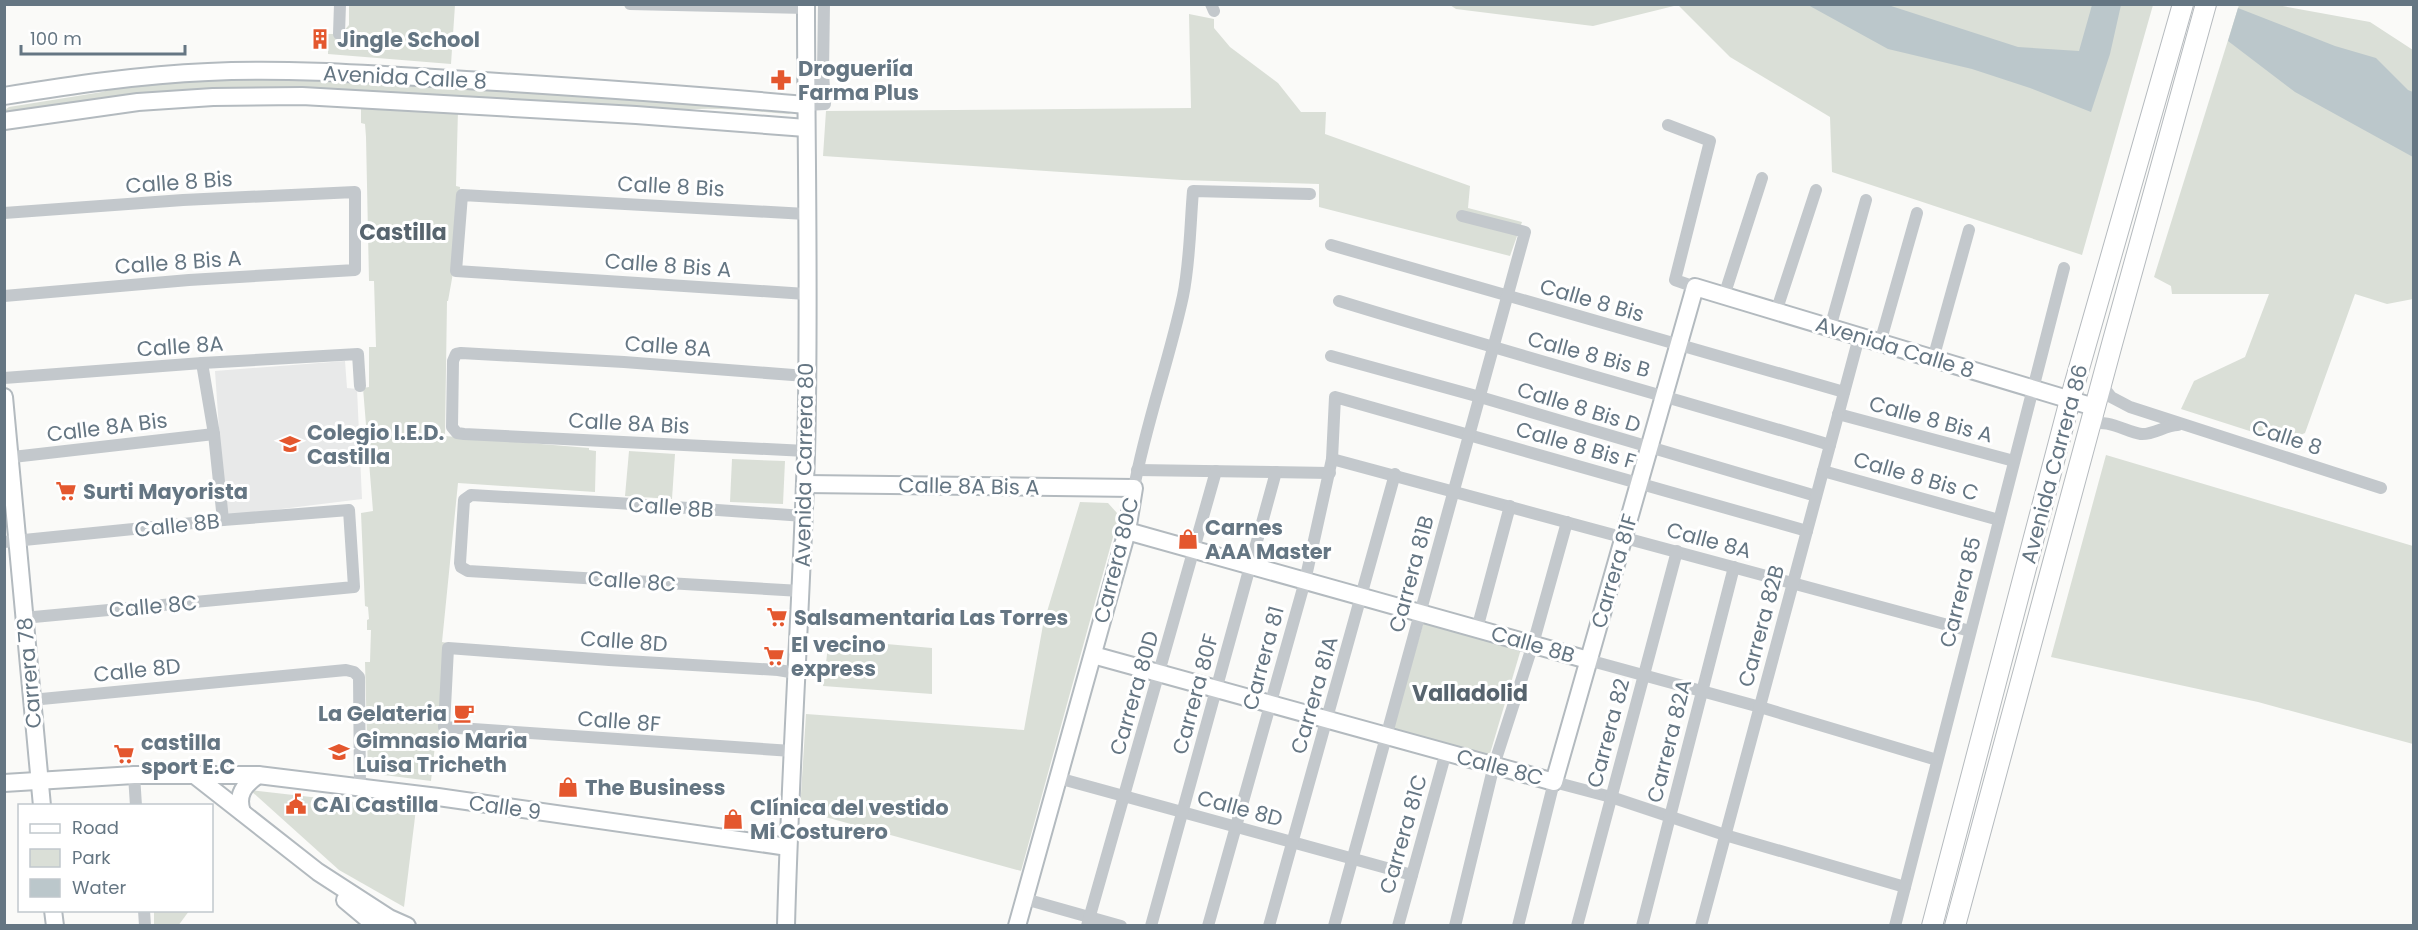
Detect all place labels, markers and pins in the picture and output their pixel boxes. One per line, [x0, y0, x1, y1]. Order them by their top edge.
place label: Jingle School [337, 25, 480, 54]
building icon: Jingle School [308, 27, 332, 51]
place label: Drogueriía Farma Plus [798, 54, 919, 107]
pharmacy icon: Drogueriía Farma Plus [769, 68, 793, 92]
place label: Colegio I.E.D. Castilla [307, 418, 444, 471]
school or university icon: Colegio I.E.D. Castilla [278, 432, 302, 456]
place label: Surti Mayorista [83, 477, 248, 506]
supermarket icon: Surti Mayorista [54, 479, 78, 503]
place label: Carnes AAA Master [1205, 513, 1332, 566]
shop icon: Carnes AAA Master [1176, 527, 1200, 551]
place label: Salsamentaria Las Torres [794, 603, 1068, 632]
supermarket icon: Salsamentaria Las Torres [765, 605, 789, 629]
place label: El vecino express [791, 630, 886, 683]
supermarket icon: El vecino express [762, 644, 786, 668]
place label: La Gelateria [318, 699, 447, 728]
cafe icon: La Gelateria [452, 701, 476, 725]
place label: Gimnasio Maria Luisa Tricheth [356, 726, 528, 779]
place label: castilla sport E.C [141, 728, 236, 781]
school or university icon: Gimnasio Maria Luisa Tricheth [327, 740, 351, 764]
supermarket icon: castilla sport E.C [112, 742, 136, 766]
place label: The Business [585, 773, 725, 802]
shop icon: The Business [556, 775, 580, 799]
place label: CAI Castilla [313, 790, 438, 819]
public building icon: CAI Castilla [284, 792, 308, 816]
place label: Clínica del vestido Mi Costurero [750, 793, 949, 846]
shop icon: Clínica del vestido Mi Costurero [721, 807, 745, 831]

